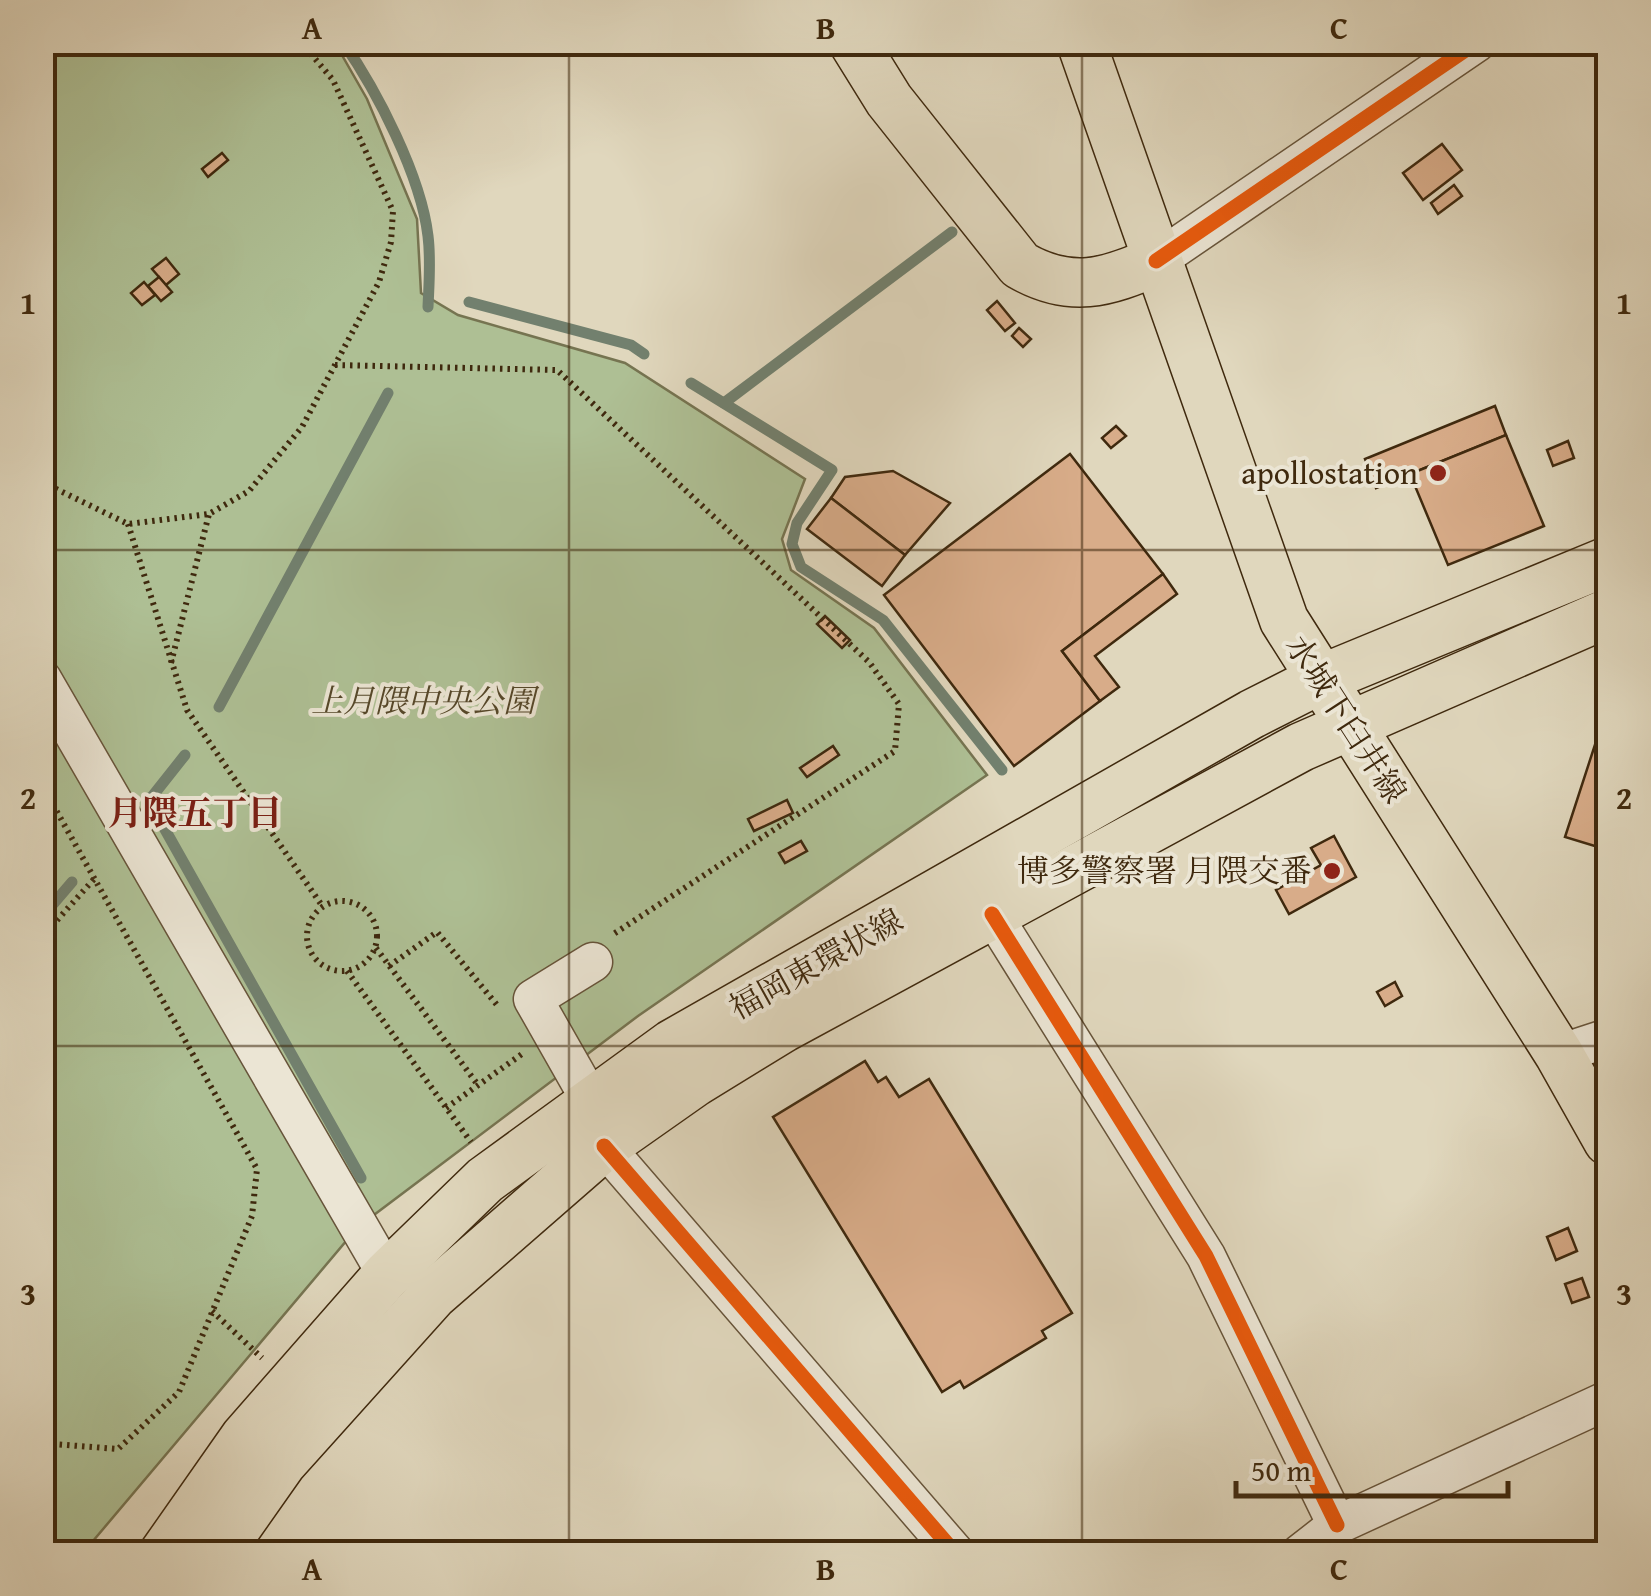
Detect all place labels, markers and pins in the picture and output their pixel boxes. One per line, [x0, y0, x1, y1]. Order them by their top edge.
place label: apollostation [1241, 449, 1418, 496]
marker: apollostation [1427, 462, 1449, 484]
place label: 博多警察署 月隈交番 [1017, 847, 1312, 894]
marker: 博多警察署 月隈交番 [1321, 860, 1343, 882]

